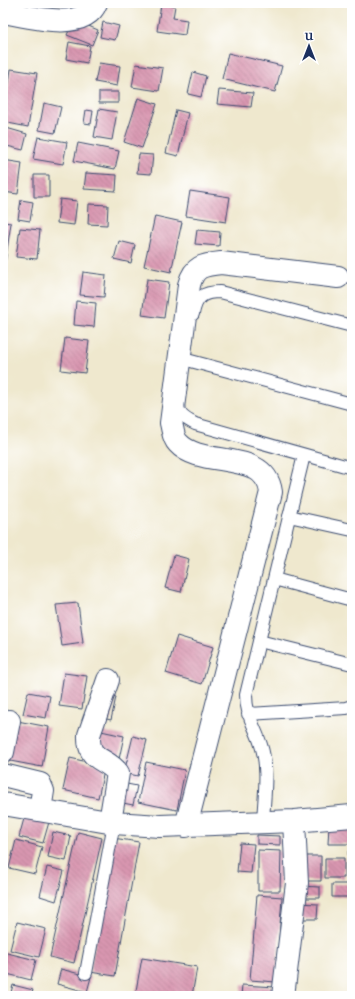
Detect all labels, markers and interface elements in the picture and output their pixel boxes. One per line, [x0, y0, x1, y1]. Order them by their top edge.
north arrow [289, 26, 329, 66]
text: U [304, 30, 314, 43]

